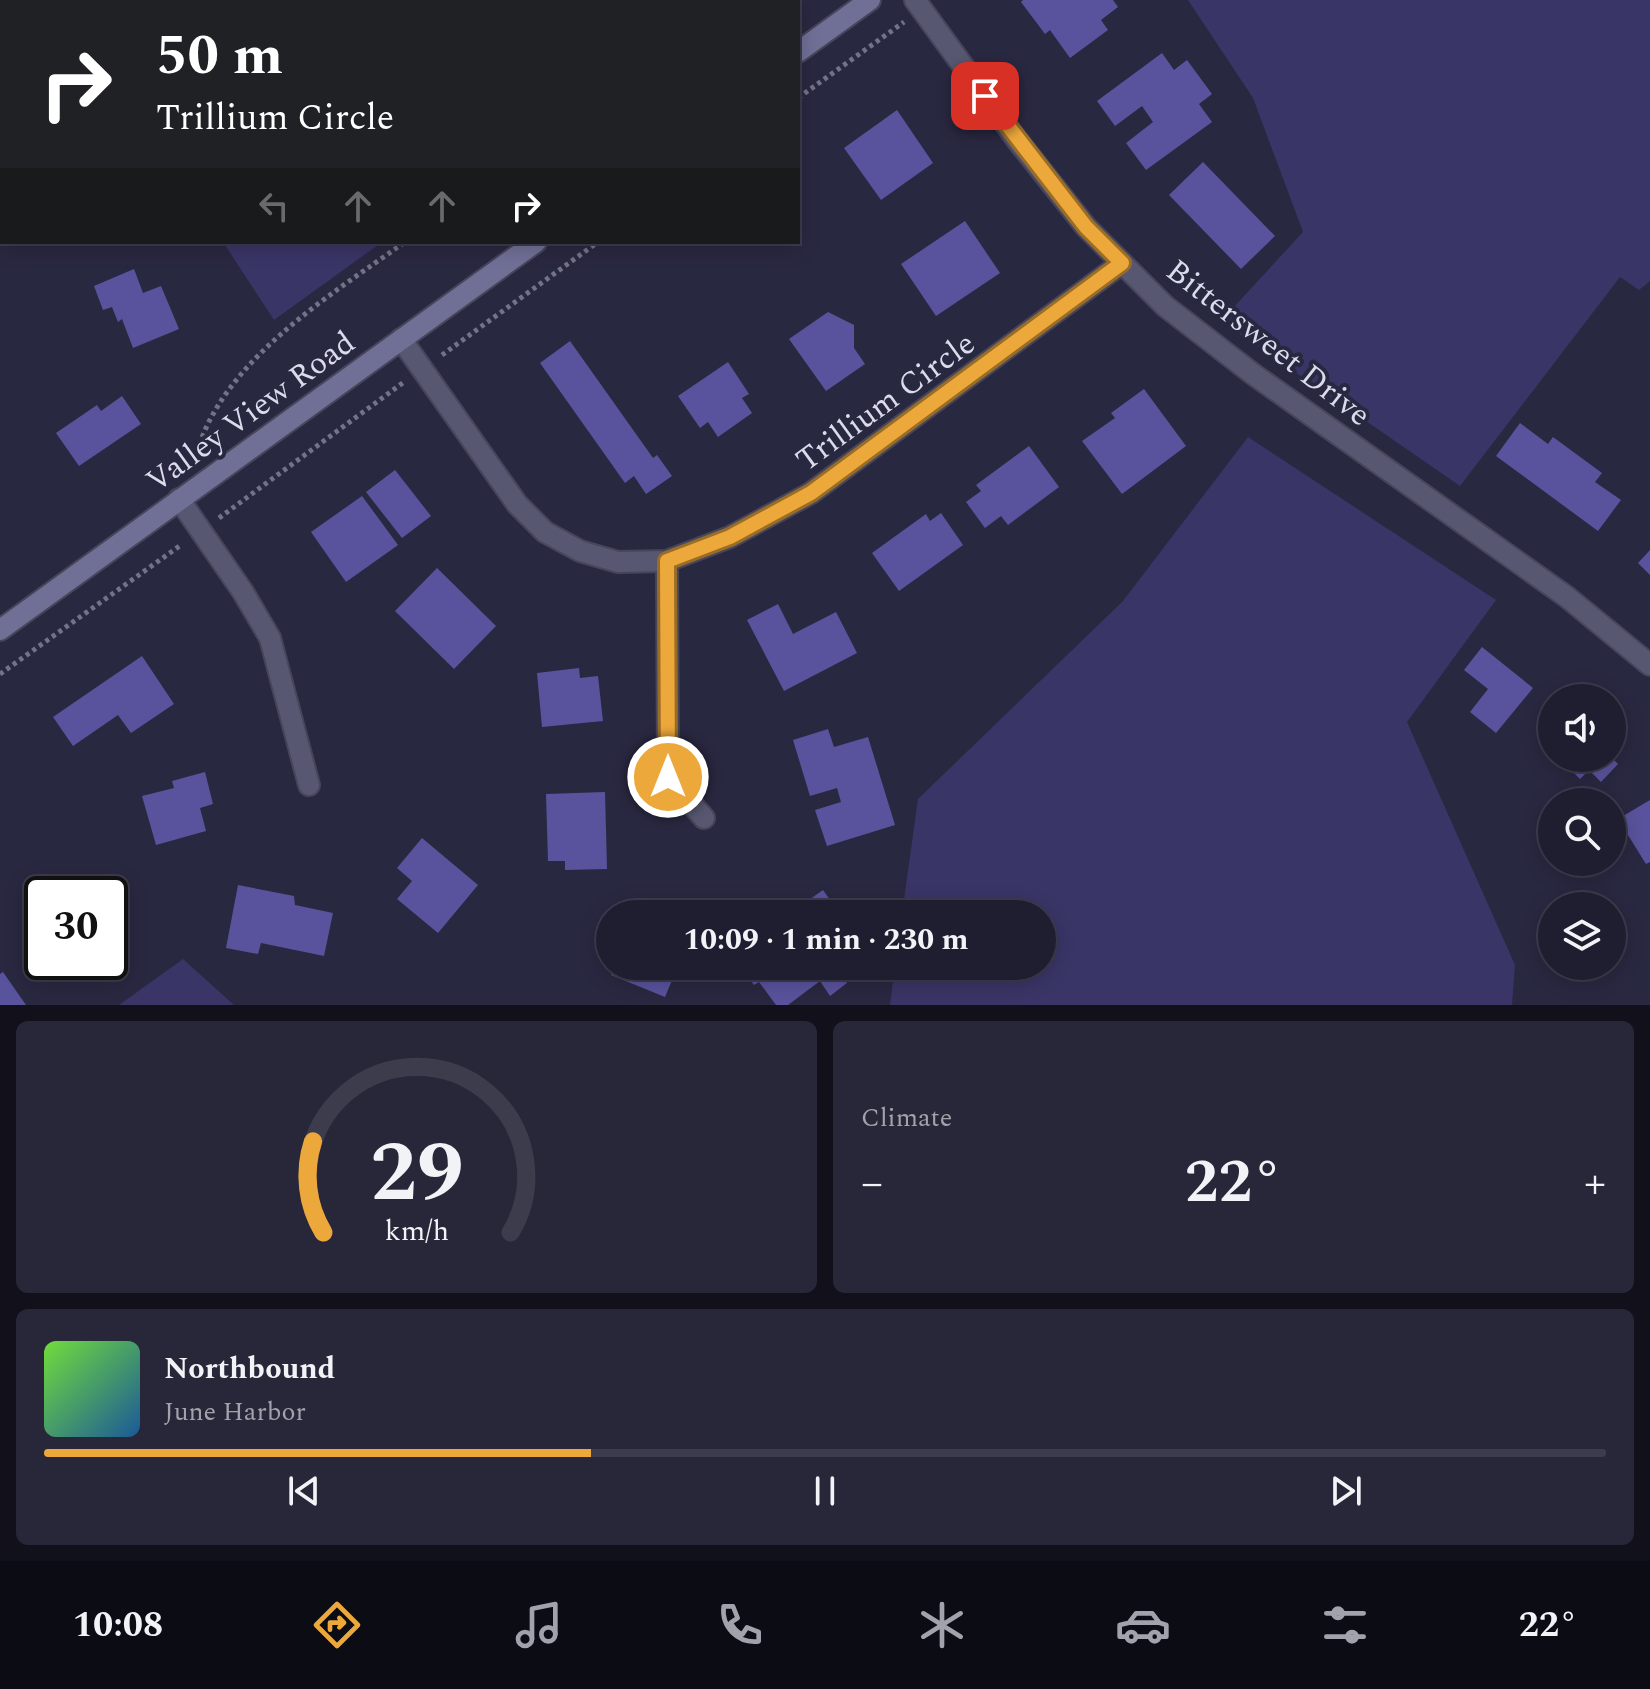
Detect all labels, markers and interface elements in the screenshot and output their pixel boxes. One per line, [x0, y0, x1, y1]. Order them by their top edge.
text: 50 m [156, 14, 283, 99]
icon: right [24, 32, 128, 136]
pin [951, 62, 1019, 130]
icon: arrive [963, 74, 1007, 118]
text: Trillium Circle [156, 91, 394, 146]
icon: left [252, 184, 296, 228]
icon: ahead [336, 184, 380, 228]
icon: ahead [420, 184, 464, 228]
icon: right [504, 184, 548, 228]
street label: Bittersweet Drive [1155, 247, 1381, 439]
street label: Valley View Road [136, 319, 366, 505]
street label: Trillium Circle [786, 320, 986, 484]
map controls [1538, 684, 1626, 980]
button: sound [1538, 684, 1626, 772]
position arrow [626, 735, 710, 819]
button: search [1538, 788, 1626, 876]
speed limit sign: 30 [24, 876, 128, 980]
button: layers [1538, 892, 1626, 980]
text: 10:09 · 1 min · 230 m [683, 917, 969, 963]
text: Climate [861, 1098, 952, 1138]
text: 29 [370, 1111, 463, 1238]
text: 22° [1185, 1137, 1282, 1229]
text: − [861, 1150, 883, 1217]
text: + [1584, 1150, 1606, 1217]
text: km/h [384, 1210, 449, 1253]
text: Northbound [164, 1346, 335, 1392]
text: June Harbor [164, 1392, 306, 1432]
icon: previous [282, 1469, 326, 1513]
icon: pause [803, 1469, 847, 1513]
icon: next [1324, 1469, 1368, 1513]
icon: directions [309, 1597, 365, 1653]
icon: music [511, 1597, 567, 1653]
icon: phone [712, 1597, 768, 1653]
icon: climate [914, 1597, 970, 1653]
icon: car [1115, 1597, 1171, 1653]
icon: filters [1317, 1597, 1373, 1653]
text: 10:08 [73, 1598, 163, 1653]
text: 22° [1519, 1598, 1577, 1653]

